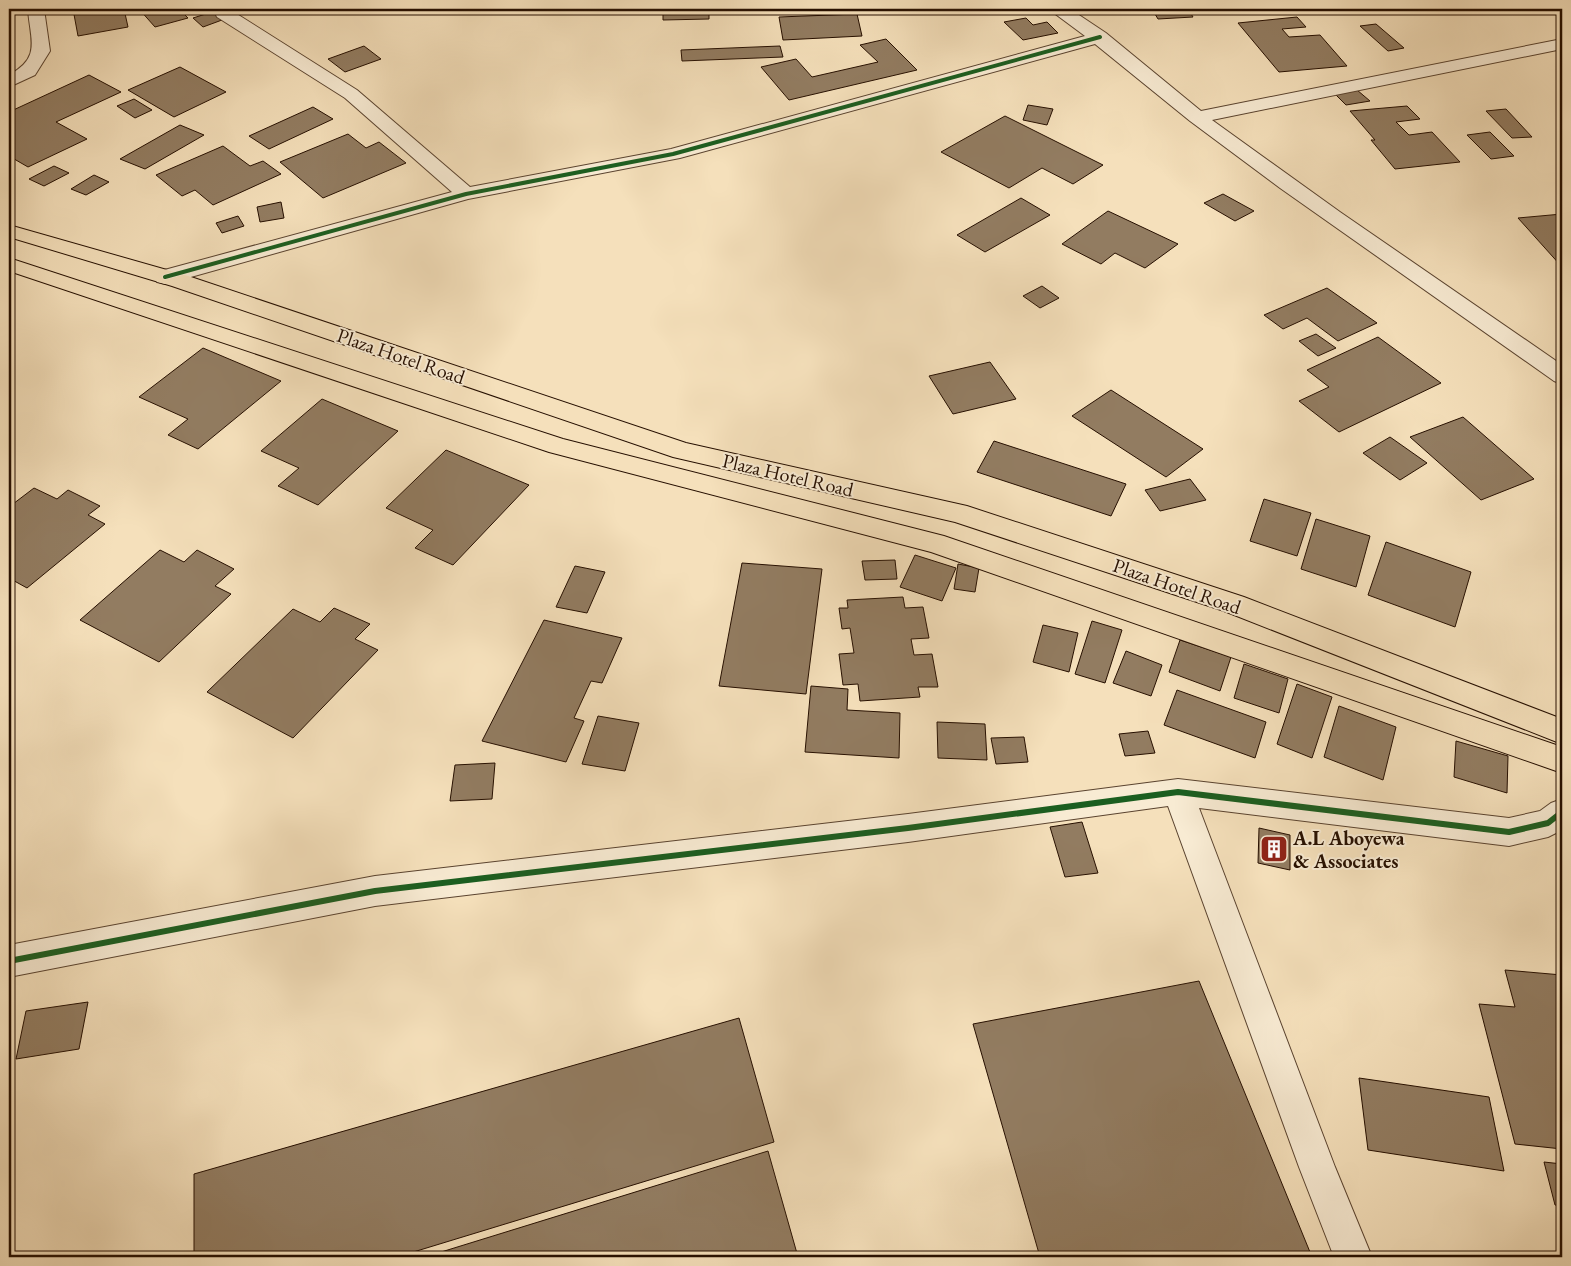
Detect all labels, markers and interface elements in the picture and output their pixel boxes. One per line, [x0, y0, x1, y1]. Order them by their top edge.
street label: Plaza Hotel Road [334, 322, 469, 390]
street label: Plaza Hotel Road [720, 447, 857, 503]
street label: Plaza Hotel Road [1110, 552, 1245, 620]
place label: A.L Aboyewa & Associates [1292, 825, 1405, 874]
building icon: A.L Aboyewa & Associates [1259, 834, 1289, 864]

